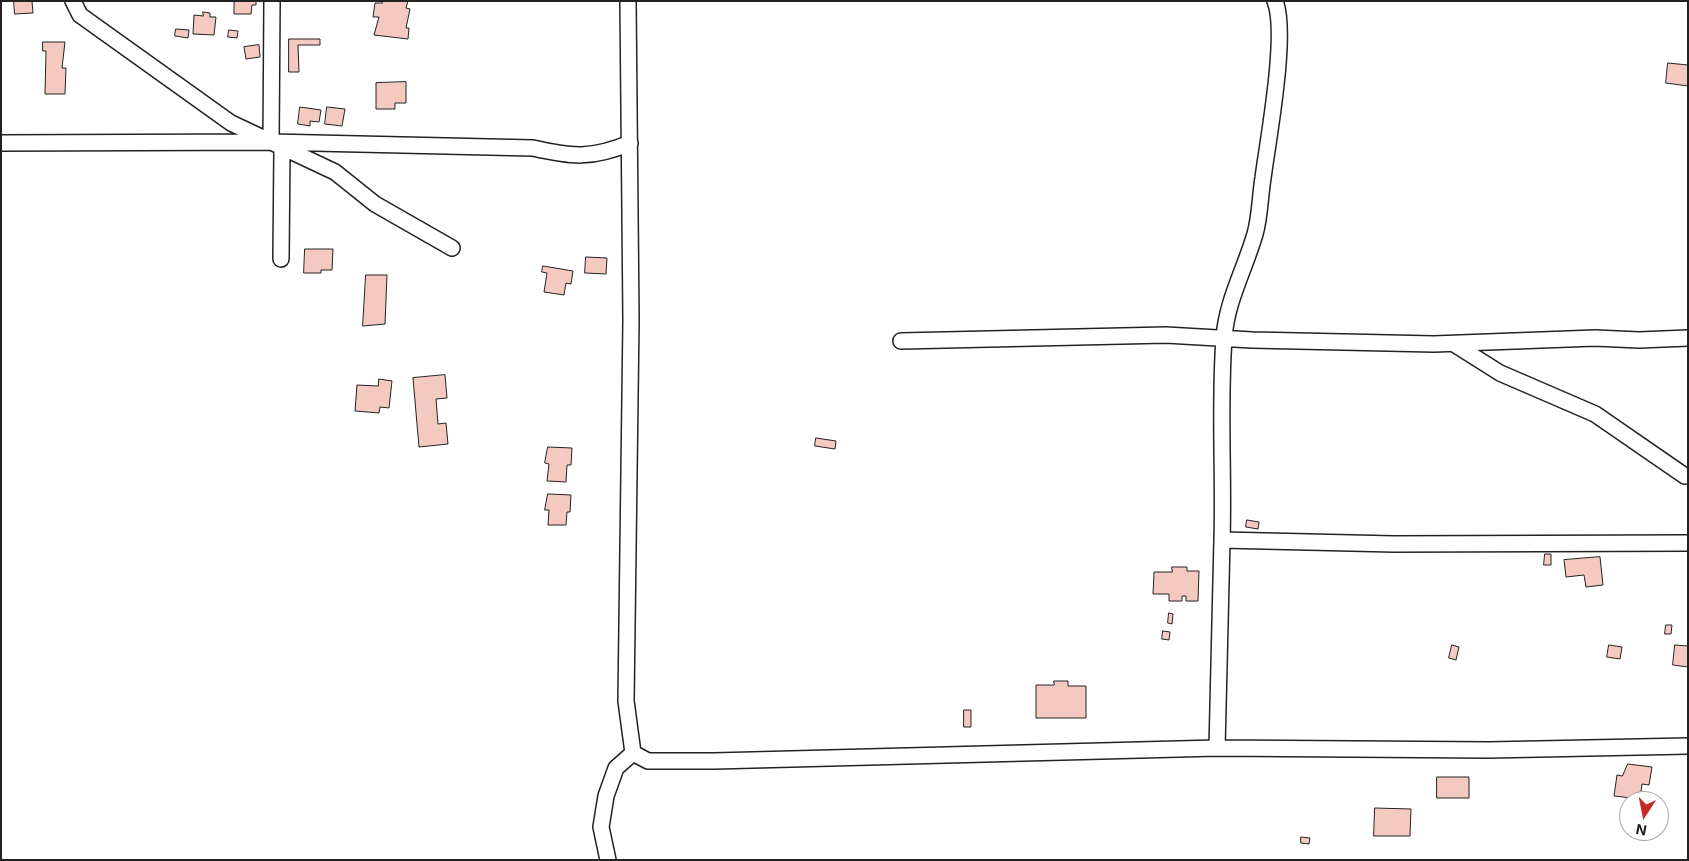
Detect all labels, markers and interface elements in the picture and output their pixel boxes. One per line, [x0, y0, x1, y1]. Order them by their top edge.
north arrow [1619, 791, 1669, 841]
text: N [1634, 821, 1648, 840]

